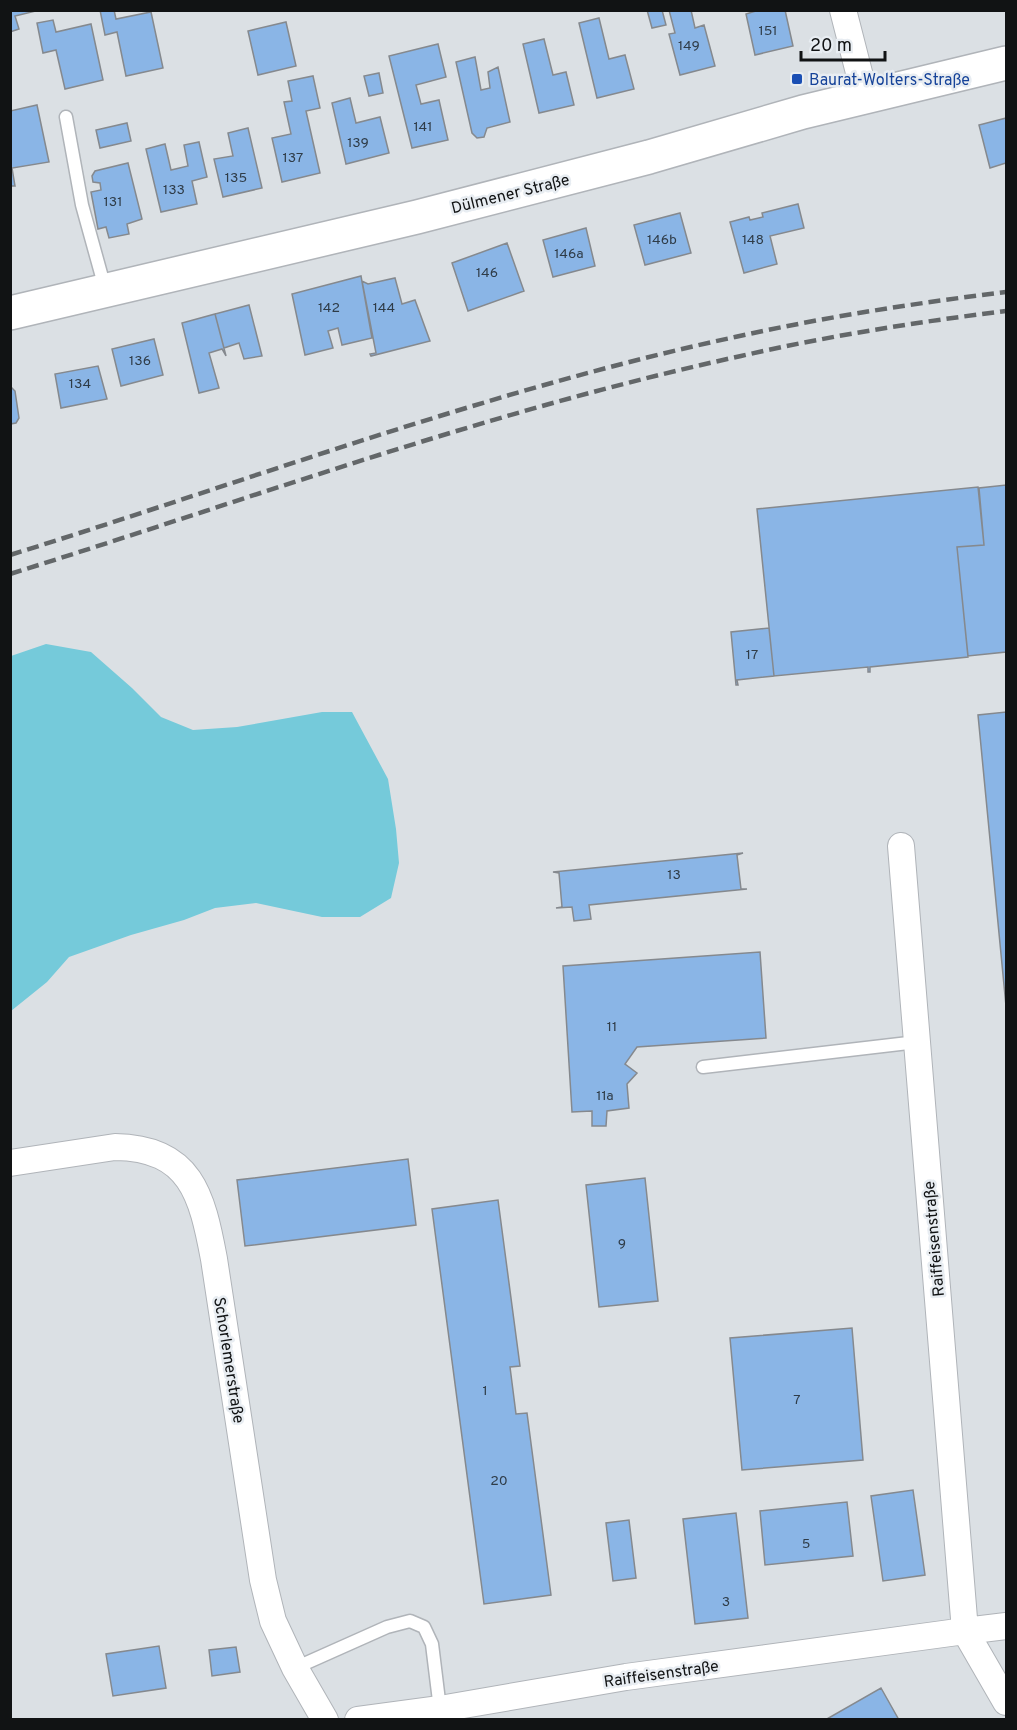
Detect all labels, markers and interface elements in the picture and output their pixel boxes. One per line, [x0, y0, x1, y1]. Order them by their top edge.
house number: 151 [758, 23, 778, 40]
scale bar [801, 24, 885, 62]
text: 20 m [810, 35, 852, 58]
house number: 149 [678, 38, 700, 55]
place label: Baurat-Wolters-Straße [809, 71, 970, 91]
marker: Baurat-Wolters-Straße [790, 72, 804, 86]
house number: 141 [414, 119, 432, 136]
house number: 139 [347, 135, 369, 152]
house number: 137 [283, 150, 303, 167]
house number: 135 [225, 170, 247, 187]
street label: Dülmener Straße [449, 171, 572, 219]
house number: 133 [163, 182, 185, 199]
house number: 131 [104, 194, 122, 211]
house number: 146b [647, 232, 677, 249]
house number: 148 [742, 232, 764, 249]
house number: 146a [554, 246, 584, 263]
house number: 146 [476, 265, 498, 282]
house number: 142 [318, 300, 340, 317]
house number: 144 [373, 300, 395, 317]
house number: 136 [129, 353, 151, 370]
house number: 134 [69, 376, 91, 393]
house number: 17 [746, 647, 758, 664]
house number: 13 [667, 867, 681, 884]
house number: 11 [607, 1019, 617, 1036]
house number: 11a [596, 1088, 614, 1105]
street label: Raiffeisenstraße [920, 1180, 950, 1297]
house number: 9 [618, 1236, 626, 1253]
street label: Schorlemerstraße [208, 1296, 248, 1425]
house number: 1 [482, 1383, 488, 1400]
house number: 7 [793, 1392, 801, 1409]
house number: 20 [490, 1473, 508, 1490]
house number: 5 [802, 1536, 810, 1553]
house number: 3 [722, 1594, 730, 1611]
street label: Raiffeisenstraße [602, 1657, 720, 1693]

